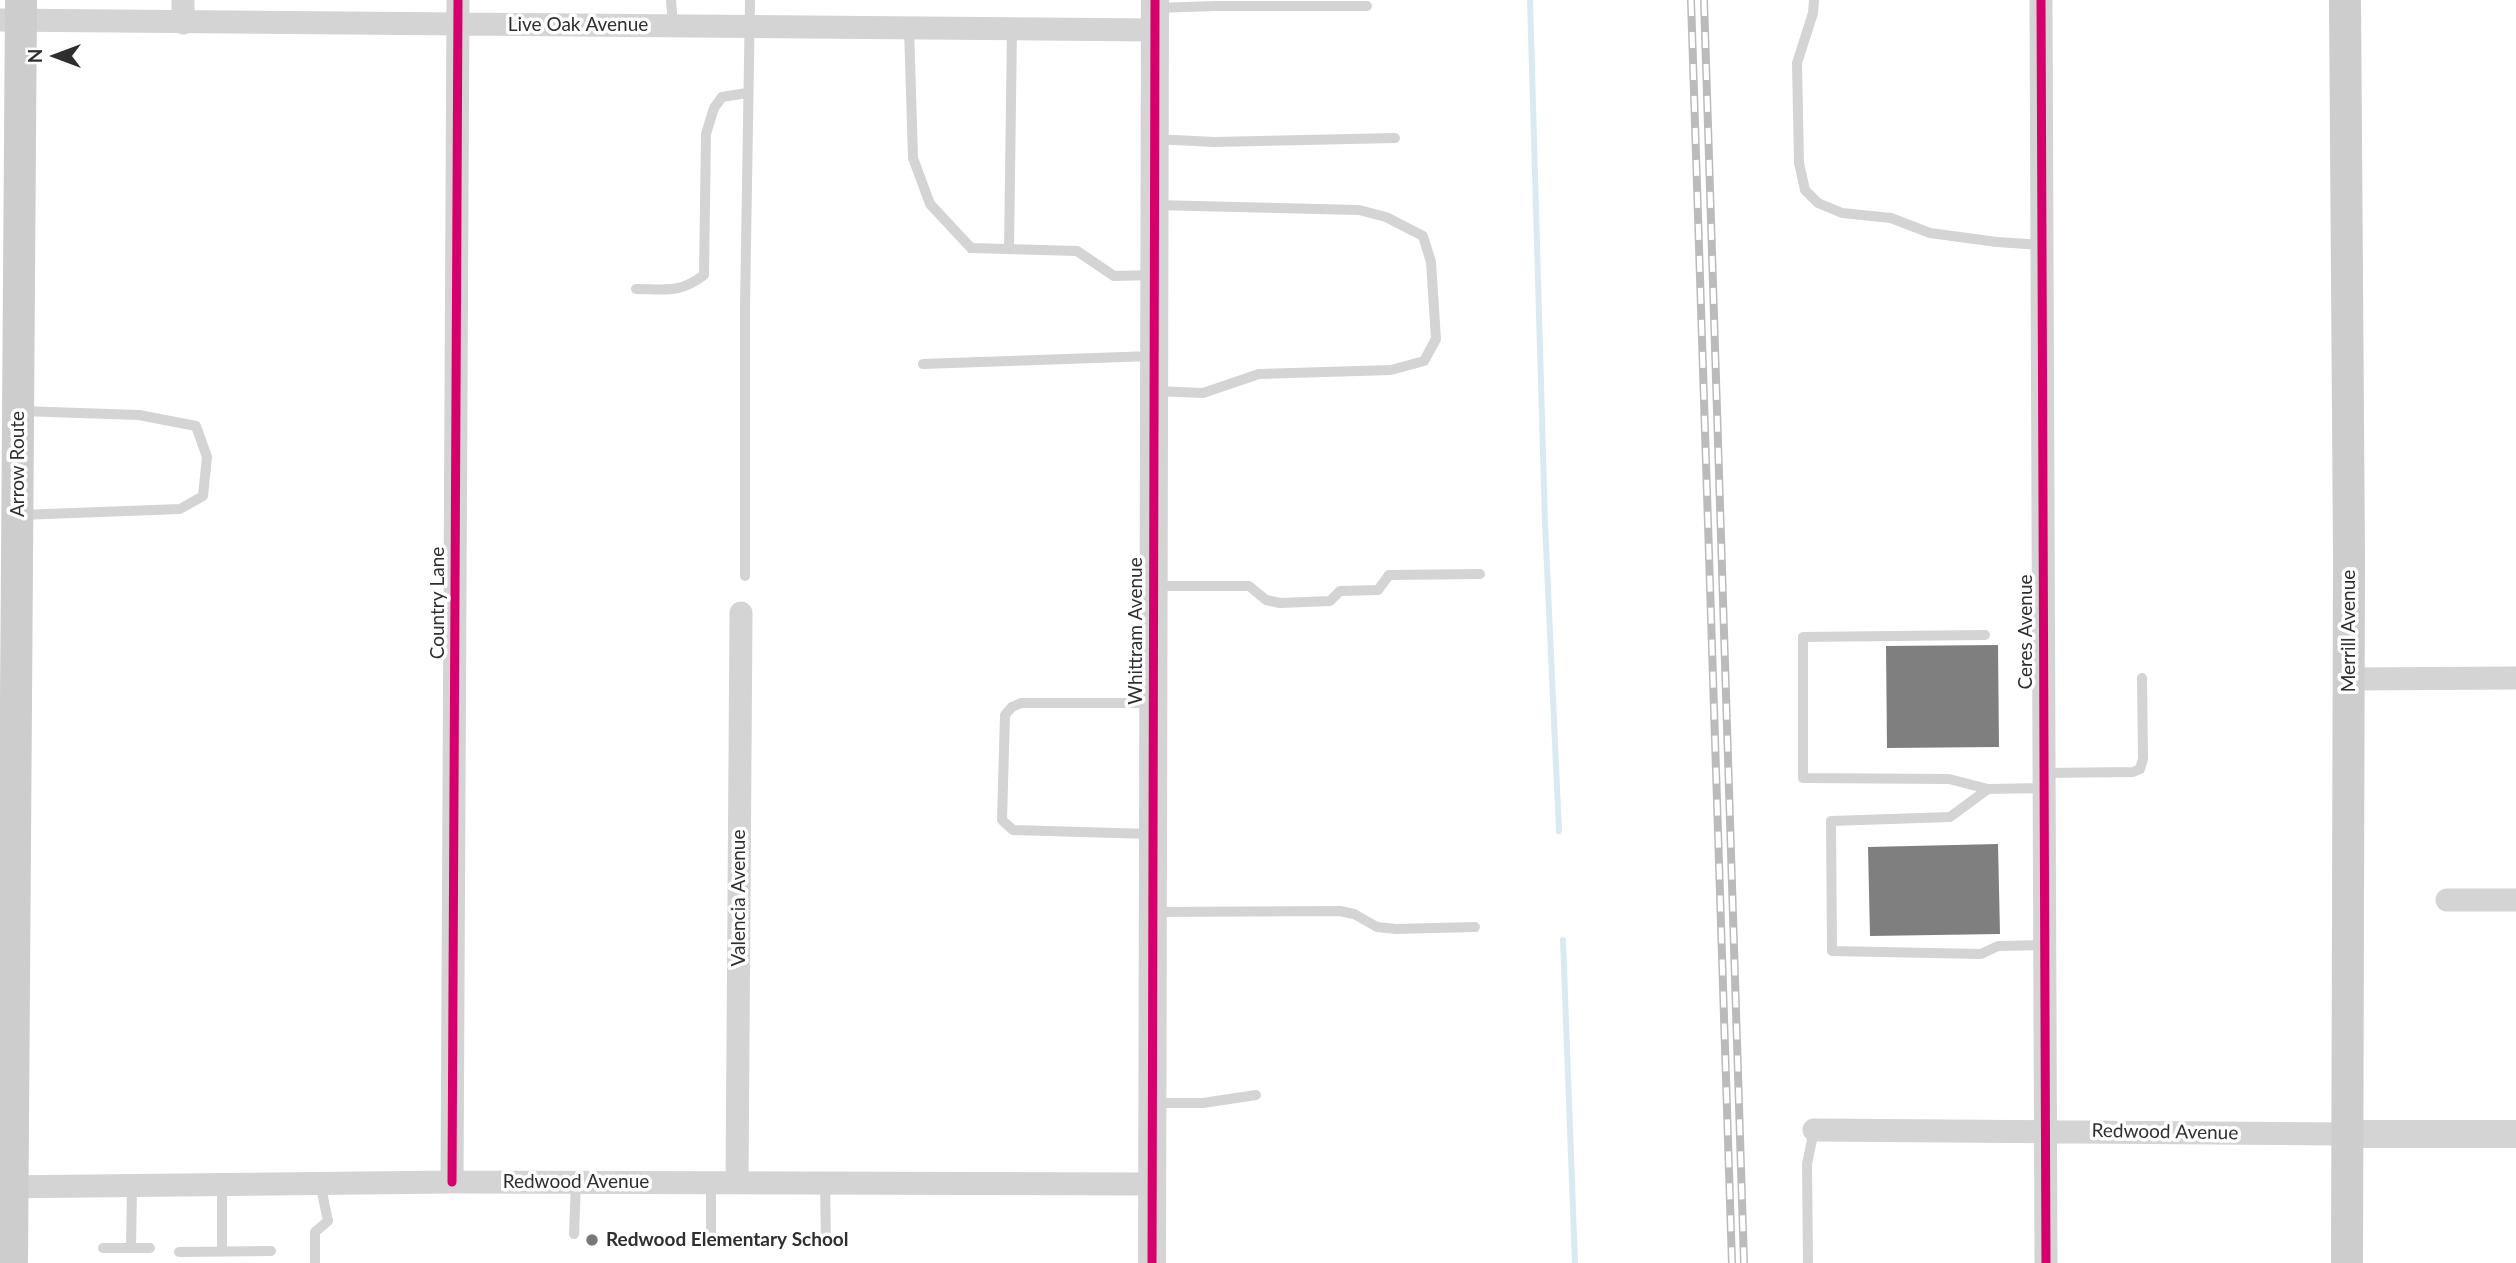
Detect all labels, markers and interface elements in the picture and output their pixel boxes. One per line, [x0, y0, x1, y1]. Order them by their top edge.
street label: Live Oak Avenue [508, 14, 648, 36]
north arrow [21, 21, 91, 91]
text: N [23, 49, 46, 63]
street label: Arrow Route [7, 411, 29, 517]
street label: Country Lane [427, 547, 449, 659]
street label: Whittram Avenue [1125, 557, 1147, 705]
street label: Merrill Avenue [2338, 570, 2360, 692]
street label: Ceres Avenue [2015, 574, 2037, 690]
street label: Valencia Avenue [728, 830, 750, 966]
street label: Redwood Avenue [2091, 1119, 2239, 1145]
street label: Redwood Avenue [503, 1171, 649, 1193]
place label: Redwood Elementary School [606, 1229, 848, 1251]
marker: Redwood Elementary School [584, 1232, 600, 1248]

